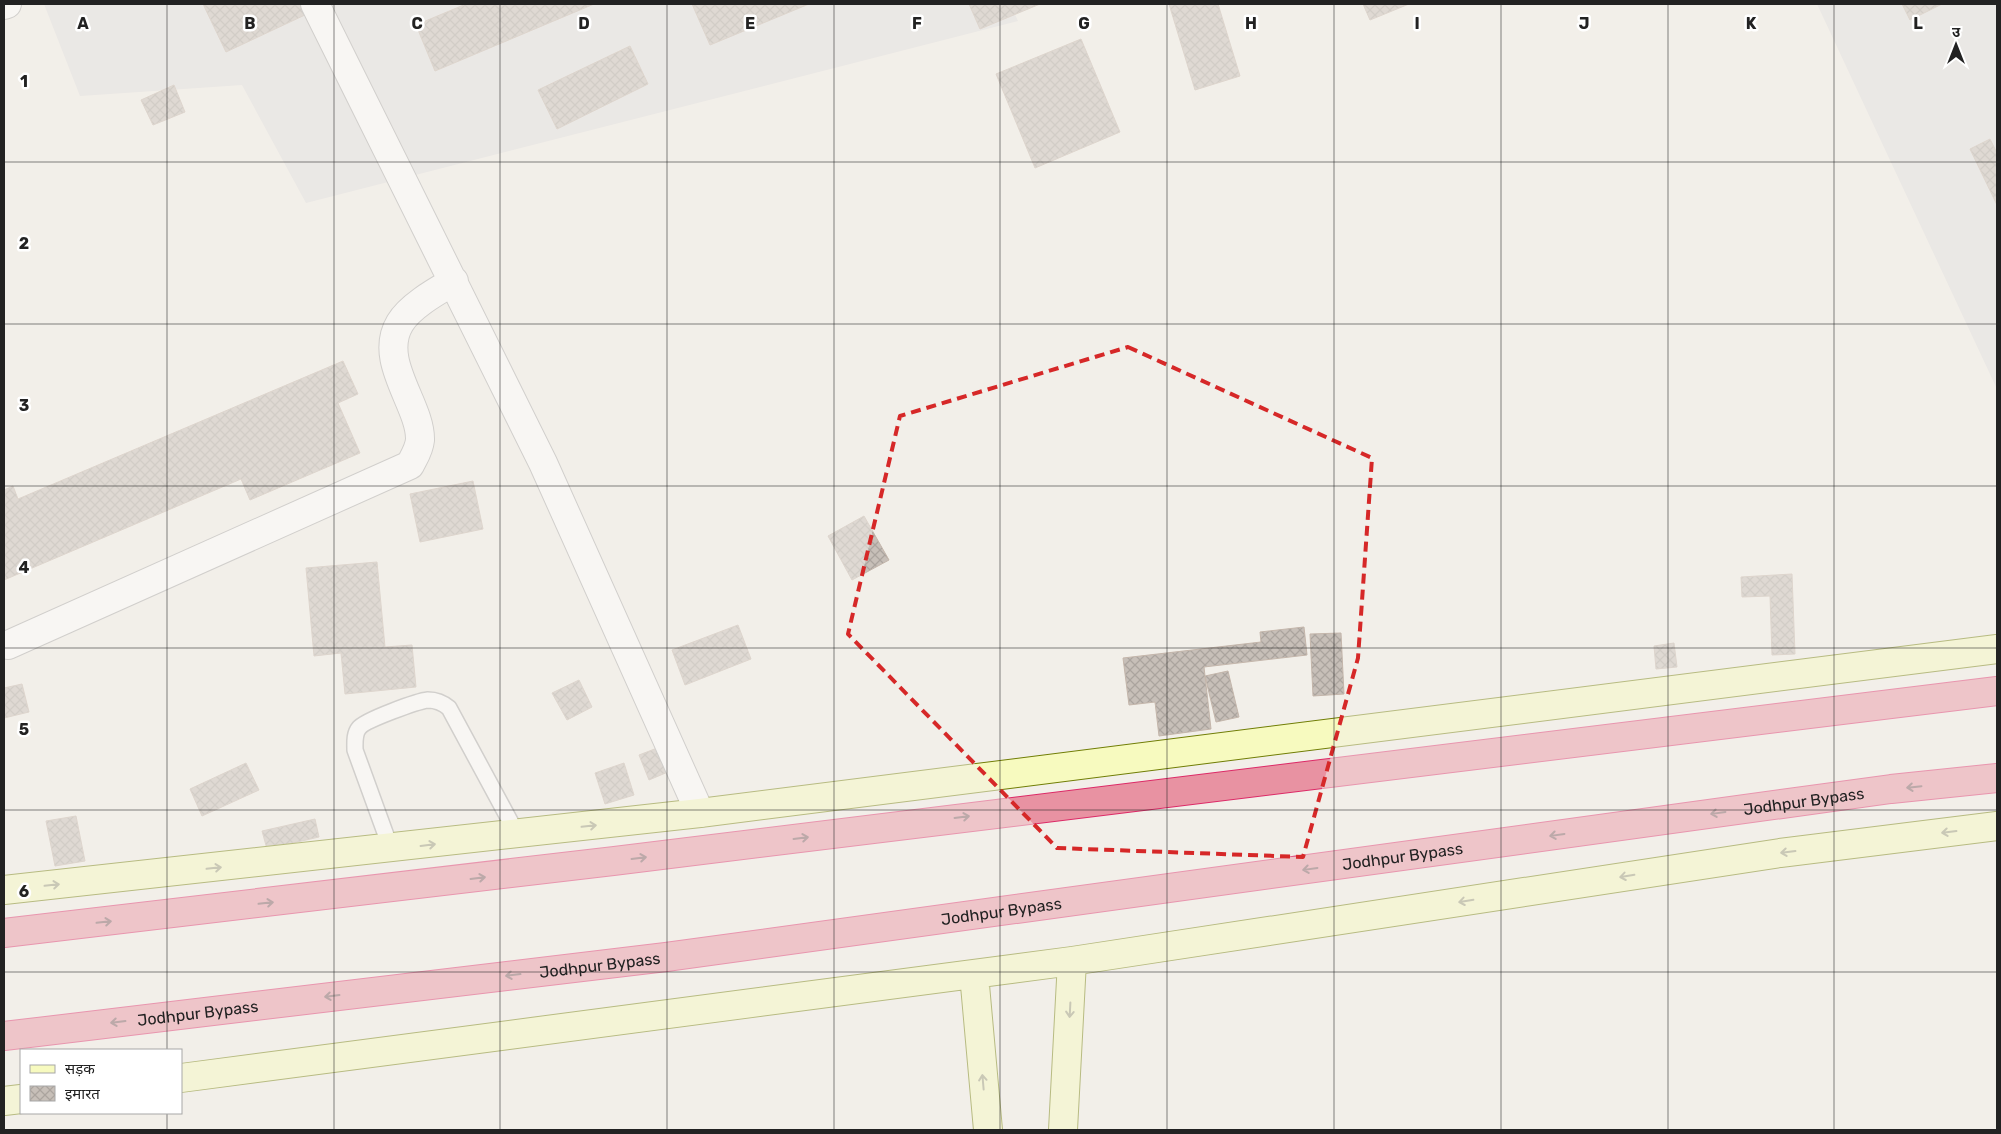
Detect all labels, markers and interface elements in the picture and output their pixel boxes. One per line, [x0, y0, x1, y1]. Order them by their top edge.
text: A [77, 14, 89, 33]
text: B [244, 14, 256, 33]
text: C [411, 14, 423, 33]
text: D [578, 14, 590, 33]
text: E [745, 14, 755, 33]
text: F [912, 14, 922, 33]
text: G [1078, 14, 1090, 33]
text: H [1245, 14, 1257, 33]
text: I [1414, 14, 1420, 33]
text: J [1579, 14, 1589, 33]
text: K [1746, 14, 1757, 33]
text: L [1913, 14, 1923, 33]
north arrow [1931, 20, 1981, 70]
text: उ [1952, 24, 1961, 41]
text: 1 [20, 72, 28, 91]
text: 2 [19, 234, 29, 253]
text: 3 [19, 396, 29, 415]
text: 4 [19, 558, 30, 577]
text: 5 [19, 720, 29, 739]
one-way arrow [1906, 782, 1922, 792]
street label: Jodhpur Bypass [1742, 783, 1865, 819]
one-way arrow [1711, 808, 1727, 818]
one-way arrow [954, 812, 970, 822]
one-way arrow [581, 821, 597, 831]
one-way arrow [1941, 827, 1957, 837]
one-way arrow [1550, 830, 1566, 840]
one-way arrow [792, 833, 808, 843]
street label: Jodhpur Bypass [1341, 838, 1464, 874]
one-way arrow [419, 840, 435, 850]
one-way arrow [1780, 847, 1796, 857]
one-way arrow [631, 853, 647, 863]
one-way arrow [205, 863, 221, 873]
one-way arrow [1302, 864, 1318, 874]
one-way arrow [1619, 872, 1635, 882]
one-way arrow [470, 873, 486, 883]
one-way arrow [44, 880, 60, 890]
text: 6 [19, 882, 29, 901]
street label: Jodhpur Bypass [940, 893, 1063, 929]
one-way arrow [1459, 896, 1475, 906]
one-way arrow [258, 898, 274, 908]
one-way arrow [96, 917, 112, 927]
street label: Jodhpur Bypass [538, 948, 661, 982]
one-way arrow [506, 970, 522, 980]
one-way arrow [324, 991, 340, 1001]
street label: Jodhpur Bypass [136, 996, 259, 1030]
one-way arrow [1065, 1002, 1074, 1018]
one-way arrow [111, 1017, 127, 1027]
legend [20, 1049, 182, 1114]
text: सड़क [65, 1060, 95, 1078]
one-way arrow [978, 1074, 988, 1090]
text: इमारत [65, 1085, 100, 1103]

